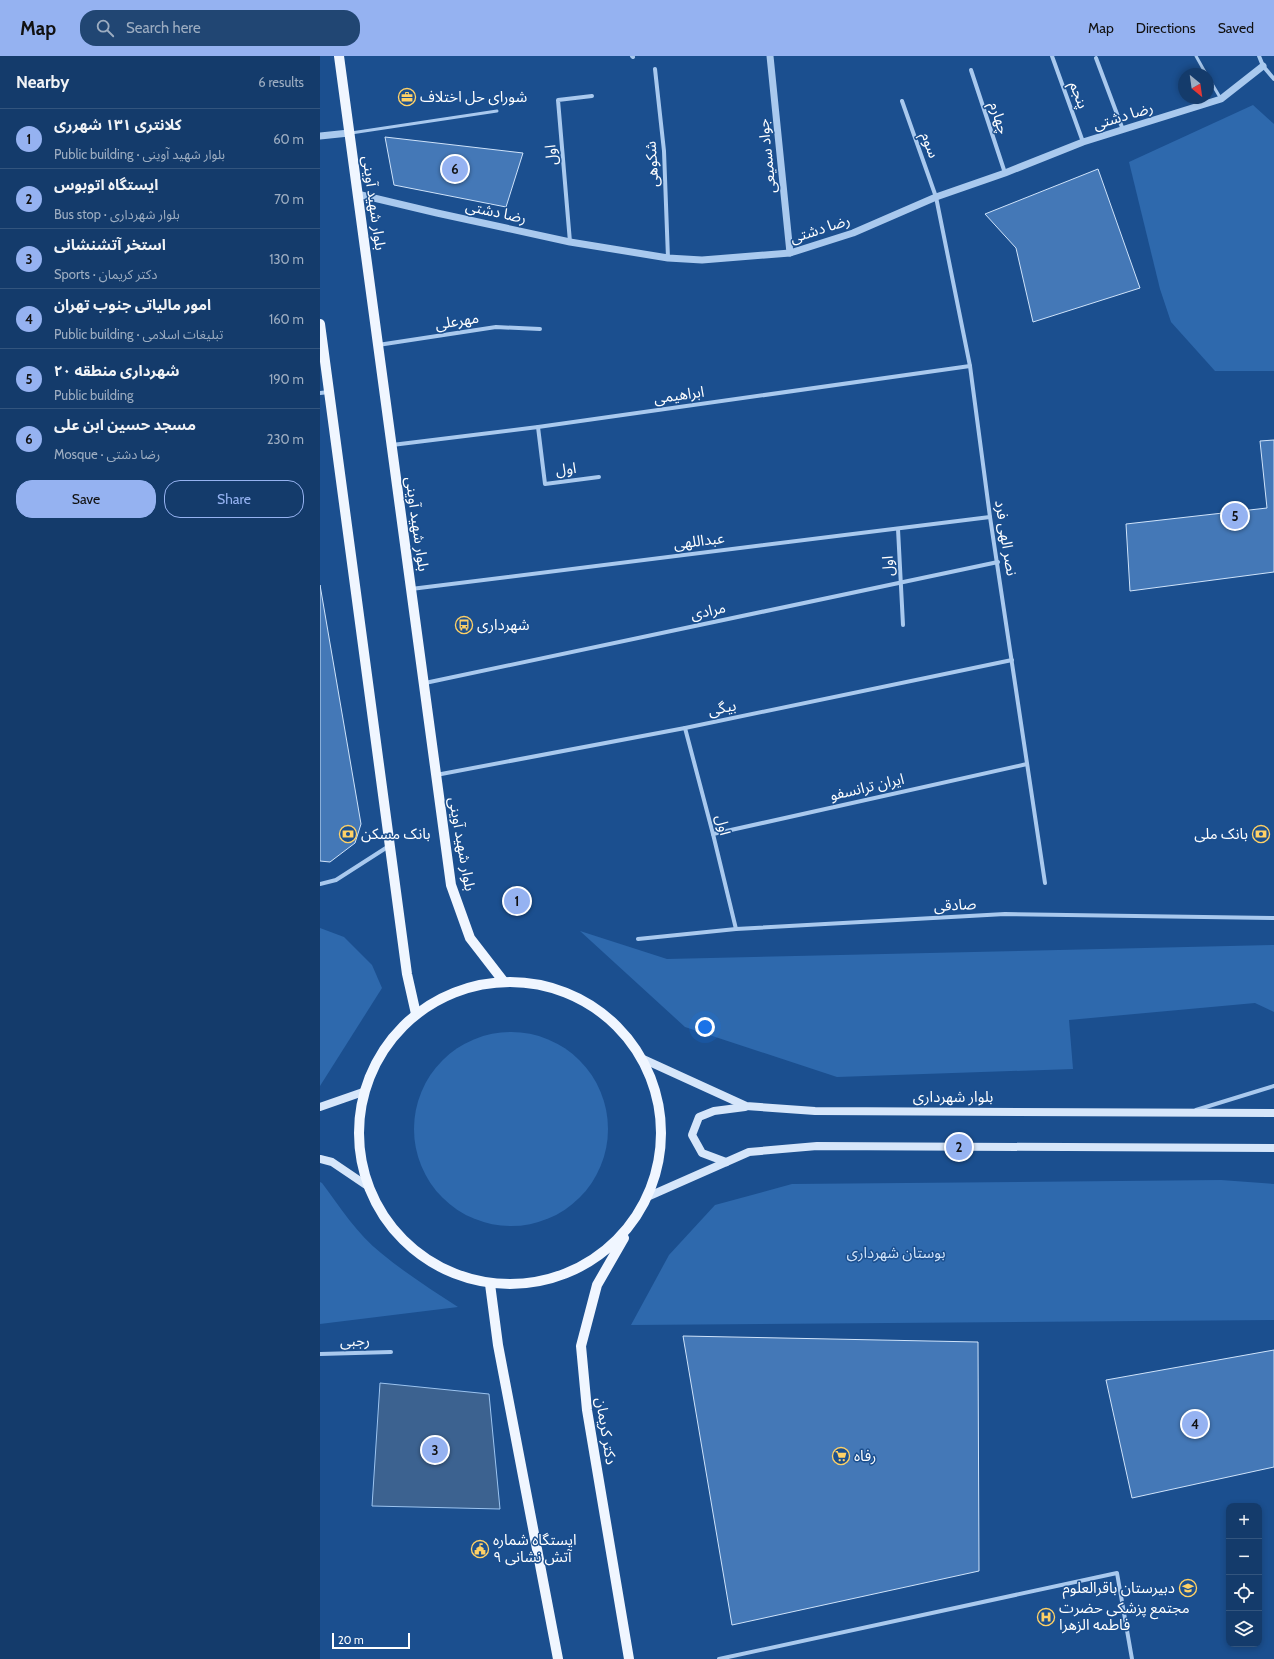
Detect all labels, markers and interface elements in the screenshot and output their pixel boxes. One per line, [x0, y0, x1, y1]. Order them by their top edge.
search box [80, 10, 360, 46]
text: Map [20, 17, 56, 40]
icon: search [94, 17, 116, 39]
text: Search here [126, 19, 201, 37]
text: Map [1088, 19, 1114, 37]
text: Directions [1136, 19, 1196, 37]
text: Saved [1218, 19, 1254, 37]
north arrow [1178, 68, 1214, 104]
text: Nearby [16, 72, 69, 92]
text: 6 results [258, 74, 304, 90]
street label: پنجم [1064, 79, 1092, 112]
office icon: شورای حل اختلاف [397, 87, 417, 107]
place label: شورای حل اختلاف [420, 88, 527, 106]
street label: رضا دشتی [1091, 98, 1155, 134]
street label: چهارم [983, 100, 1013, 137]
text: کلانتری ۱۳۱ شهرری [54, 116, 182, 134]
street label: جواد سمیعی [754, 118, 780, 194]
street label: سوم [915, 130, 943, 161]
text: 1 [27, 131, 31, 147]
text: 60 m [273, 131, 304, 147]
street label: شکوهی [641, 140, 663, 188]
street label: اول [541, 144, 561, 166]
text: Public building · بلوار شهید آوینی [54, 146, 225, 162]
pin: 6 [442, 154, 468, 184]
street label: بلوار شهید آوینی [358, 155, 390, 251]
text: ایستگاه اتوبوس [54, 176, 158, 194]
text: 2 [26, 191, 32, 207]
text: 70 m [274, 191, 304, 207]
street label: رضا دشتی [464, 197, 528, 227]
text: Bus stop · بلوار شهرداری [54, 206, 180, 222]
street label: رضا دشتی [788, 211, 852, 247]
text: استخر آتشنشانی [54, 236, 166, 254]
text: 3 [25, 251, 33, 267]
text: 130 m [269, 251, 304, 267]
text: Sports · دکتر کریمان [54, 266, 157, 282]
text: امور مالیاتی جنوب تهران [54, 296, 211, 314]
street label: مهرعلی [434, 309, 480, 333]
text: 4 [25, 311, 33, 327]
text: 160 m [269, 311, 304, 327]
text: Public building · تبلیغات اسلامی [54, 326, 223, 342]
text: شهرداری منطقه ۲۰ [54, 362, 180, 380]
text: 5 [26, 371, 32, 387]
text: 190 m [269, 371, 304, 387]
street label: ابراهیمی [653, 383, 705, 407]
text: Public building [54, 387, 134, 403]
text: مسجد حسین ابن علی [54, 416, 196, 434]
text: 6 [25, 431, 33, 447]
text: 230 m [267, 431, 304, 447]
text: Mosque · رضا دشتی [54, 446, 160, 462]
street label: اول [555, 459, 577, 479]
street label: بلوار شهید آوینی [401, 476, 433, 572]
button: Save [16, 480, 156, 518]
button: Share [164, 480, 304, 518]
street label: نصر الهی فرد [991, 499, 1021, 577]
pin: 5 [1222, 501, 1248, 531]
street label: عبداللهی [672, 529, 726, 553]
street label: اول [878, 555, 898, 577]
street label: مرادی [689, 598, 727, 624]
bus stop icon: شهرداری [454, 615, 474, 635]
place label: شهرداری [477, 616, 530, 634]
street label: بیگی [706, 696, 738, 720]
street label: ایران ترانسفو [828, 770, 906, 804]
street label: بلوار شهید آوینی [445, 796, 479, 892]
street label: اول [712, 813, 734, 837]
bank icon: بانک مسکن [338, 824, 358, 844]
bank icon: بانک ملی [1251, 824, 1271, 844]
place label: بانک مسکن [361, 825, 431, 843]
place label: بانک ملی [1194, 825, 1248, 843]
pin: 1 [504, 886, 530, 916]
street label: صادقی [933, 895, 977, 915]
your location [695, 1017, 715, 1037]
street label: بلوار شهرداری [913, 1088, 993, 1106]
pin: 2 [946, 1132, 972, 1162]
park label: بوستان شهرداری [847, 1244, 945, 1262]
street label: رجبی [340, 1332, 370, 1350]
street label: دکتر کریمان [592, 1396, 620, 1466]
pin: 4 [1182, 1409, 1208, 1439]
pin: 3 [422, 1435, 448, 1465]
supermarket icon: رفاه [831, 1446, 851, 1466]
place label: رفاه [854, 1447, 876, 1465]
map controls [1226, 1503, 1262, 1647]
button: + [1226, 1503, 1262, 1539]
place label: ایستگاه شماره ۹ آتش نشانی [493, 1531, 577, 1566]
public building icon: ایستگاه شماره ۹ آتش نشانی [470, 1539, 490, 1559]
button: − [1226, 1539, 1262, 1575]
button: locate [1226, 1575, 1262, 1611]
school or university icon: دبیرستان باقرالعلوم [1178, 1578, 1198, 1598]
place label: دبیرستان باقرالعلوم [1063, 1579, 1175, 1599]
place label: مجتمع پزشکی حضرت فاطمه الزهرا [1059, 1599, 1190, 1634]
hospital icon: مجتمع پزشکی حضرت فاطمه الزهرا [1036, 1607, 1056, 1627]
button: layers [1226, 1611, 1262, 1647]
scale bar [332, 1631, 410, 1650]
text: 20 m [338, 1633, 364, 1647]

